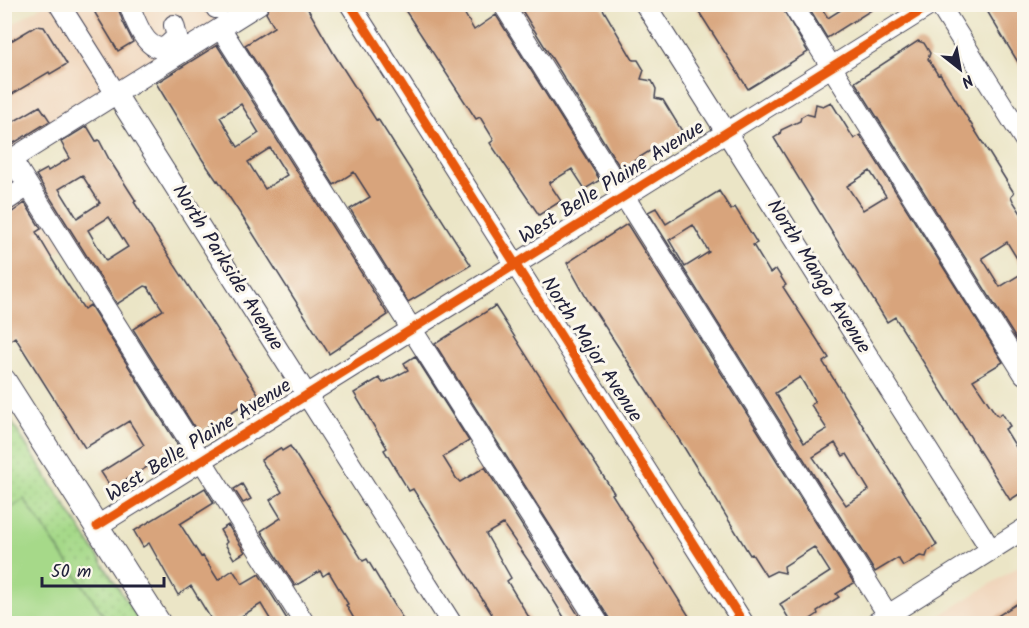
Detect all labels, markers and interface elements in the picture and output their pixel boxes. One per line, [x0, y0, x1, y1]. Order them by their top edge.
north arrow [930, 39, 990, 99]
text: N [956, 67, 978, 94]
street label: West Belle Plaine Avenue [513, 113, 711, 253]
street label: North Parkside Avenue [163, 178, 291, 358]
street label: North Mango Avenue [758, 193, 878, 361]
street label: North Major Avenue [532, 271, 650, 429]
street label: West Belle Plaine Avenue [100, 371, 298, 511]
scale bar [42, 550, 164, 588]
text: 50 m [51, 558, 91, 587]

